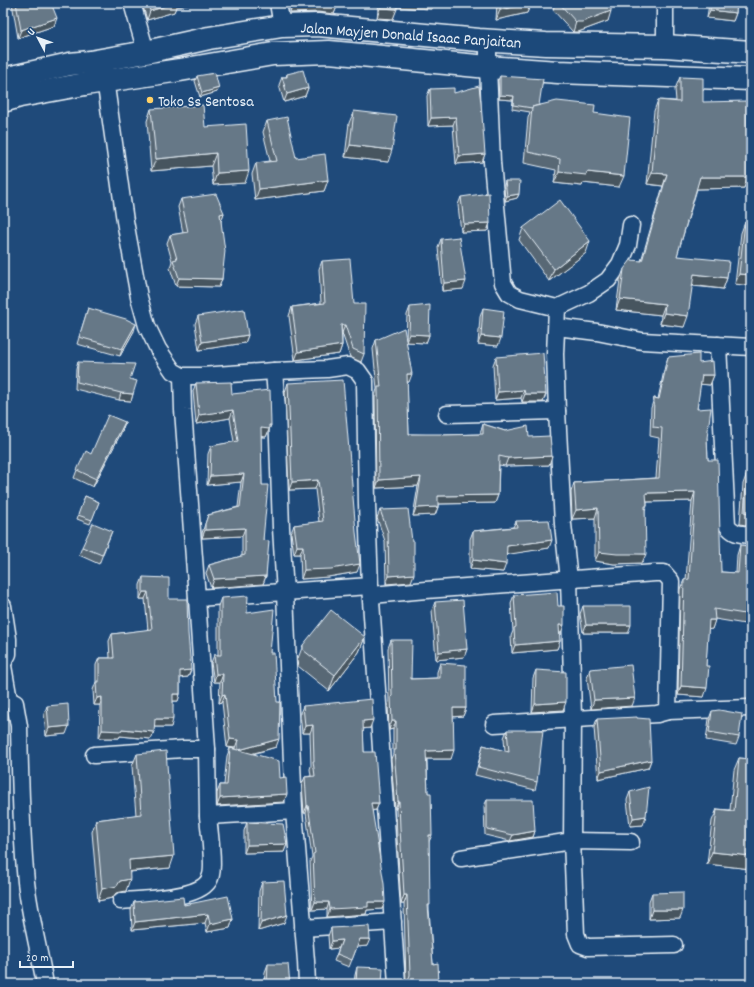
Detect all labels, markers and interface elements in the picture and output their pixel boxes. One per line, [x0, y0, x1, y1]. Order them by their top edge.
street label: Jalan Mayjen Donald Isaac Panjaitan [300, 17, 522, 56]
north arrow [18, 18, 58, 58]
text: U [24, 25, 40, 40]
place label: Toko Ss Sentosa [158, 91, 254, 114]
marker: Toko Ss Sentosa [145, 95, 155, 105]
scale bar [20, 943, 73, 969]
text: 20 m [26, 950, 49, 967]

